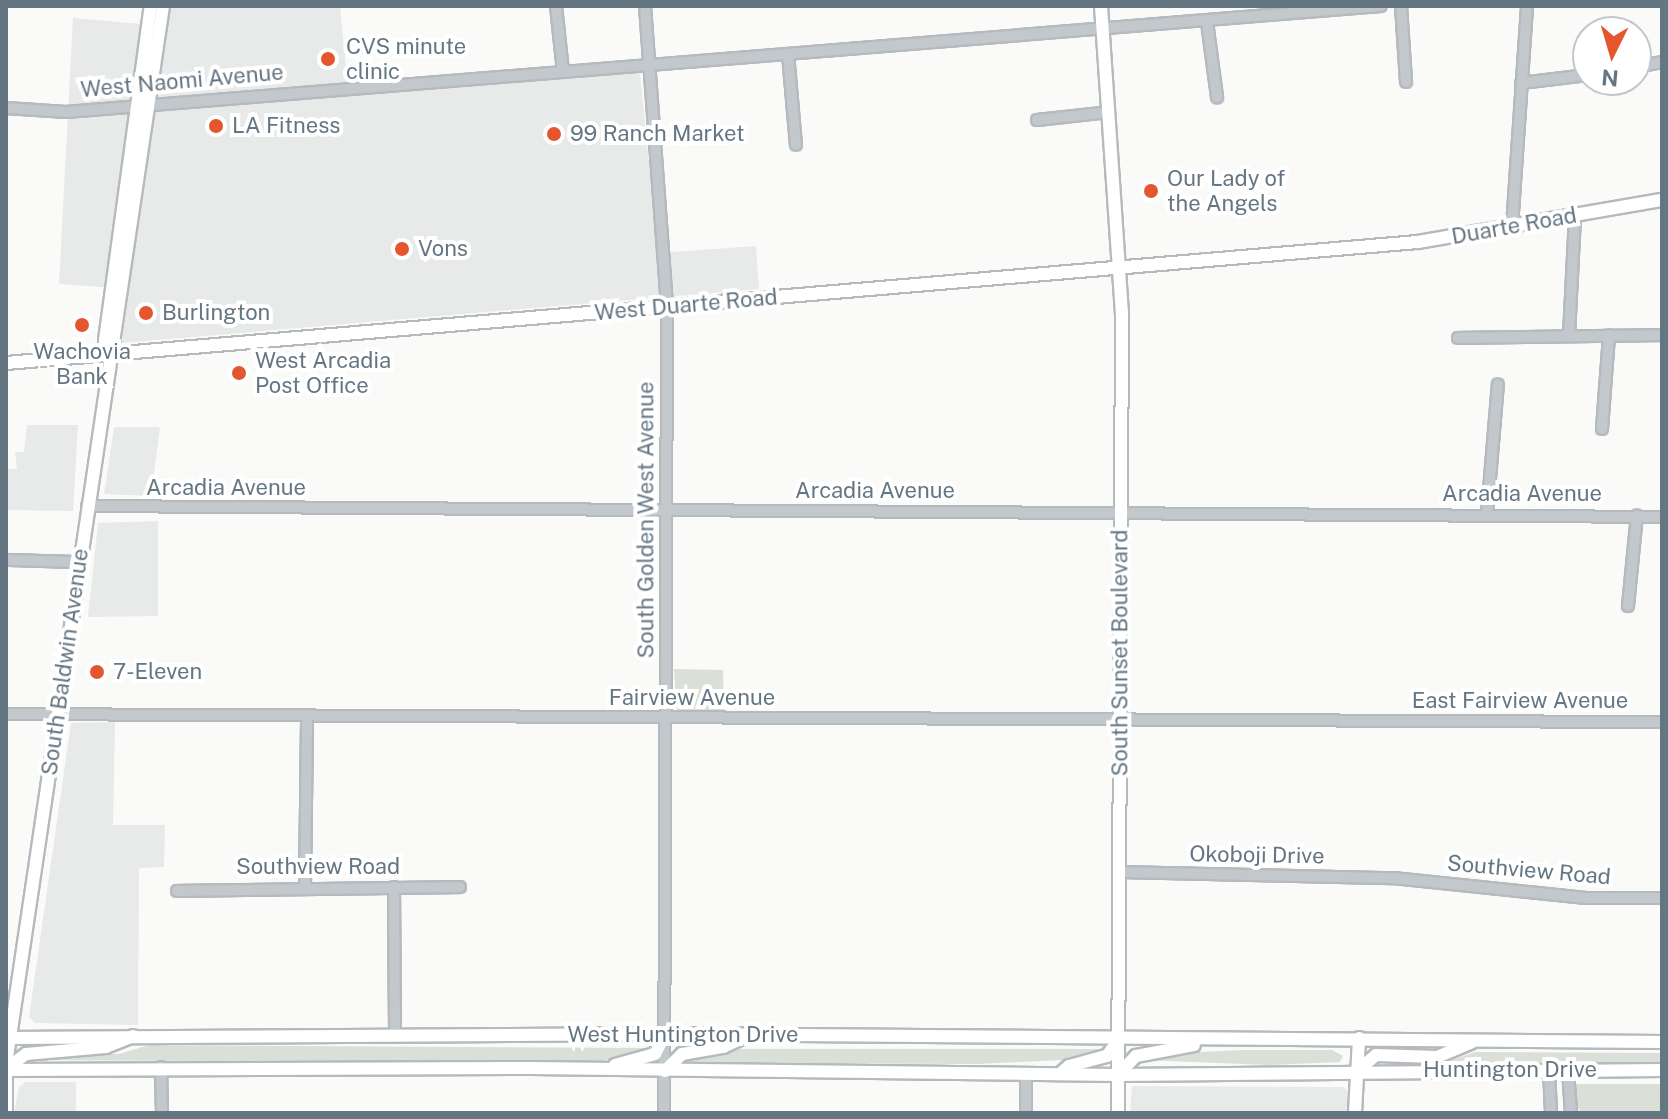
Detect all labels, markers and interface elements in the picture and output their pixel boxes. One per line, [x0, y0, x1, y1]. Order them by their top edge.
north arrow [1572, 16, 1652, 96]
place label: CVS minute clinic [346, 33, 466, 84]
marker: CVS minute clinic [317, 48, 339, 70]
street label: West Naomi Avenue [79, 59, 285, 103]
text: N [1600, 64, 1620, 92]
place label: LA Fitness [232, 113, 340, 139]
marker: LA Fitness [207, 117, 225, 135]
place label: 99 Ranch Market [570, 121, 745, 147]
marker: 99 Ranch Market [545, 125, 563, 143]
place label: Our Lady of the Angels [1167, 165, 1285, 216]
marker: Our Lady of the Angels [1142, 182, 1160, 200]
street label: Duarte Road [1449, 202, 1579, 250]
place label: Vons [418, 236, 468, 262]
marker: Vons [393, 240, 411, 258]
street label: West Duarte Road [593, 284, 779, 326]
place label: Burlington [162, 300, 270, 326]
marker: Burlington [137, 304, 155, 322]
marker: Wachovia Bank [73, 316, 91, 334]
place label: Wachovia Bank [33, 338, 131, 390]
place label: West Arcadia Post Office [255, 347, 391, 398]
marker: West Arcadia Post Office [230, 364, 248, 382]
street label: South Golden West Avenue [633, 381, 659, 659]
street label: Arcadia Avenue [146, 475, 306, 501]
street label: Arcadia Avenue [795, 478, 955, 504]
street label: Arcadia Avenue [1442, 481, 1602, 507]
street label: South Sunset Boulevard [1107, 530, 1133, 776]
street label: South Baldwin Avenue [36, 547, 94, 777]
place label: 7-Eleven [113, 659, 202, 685]
marker: 7-Eleven [88, 663, 106, 681]
street label: Fairview Avenue [609, 685, 775, 711]
street label: East Fairview Avenue [1412, 688, 1628, 714]
street label: Okoboji Drive [1189, 841, 1325, 869]
street label: Southview Road [1446, 850, 1612, 890]
street label: Southview Road [236, 854, 400, 880]
street label: West Huntington Drive [567, 1022, 799, 1048]
street label: Huntington Drive [1423, 1057, 1597, 1083]

